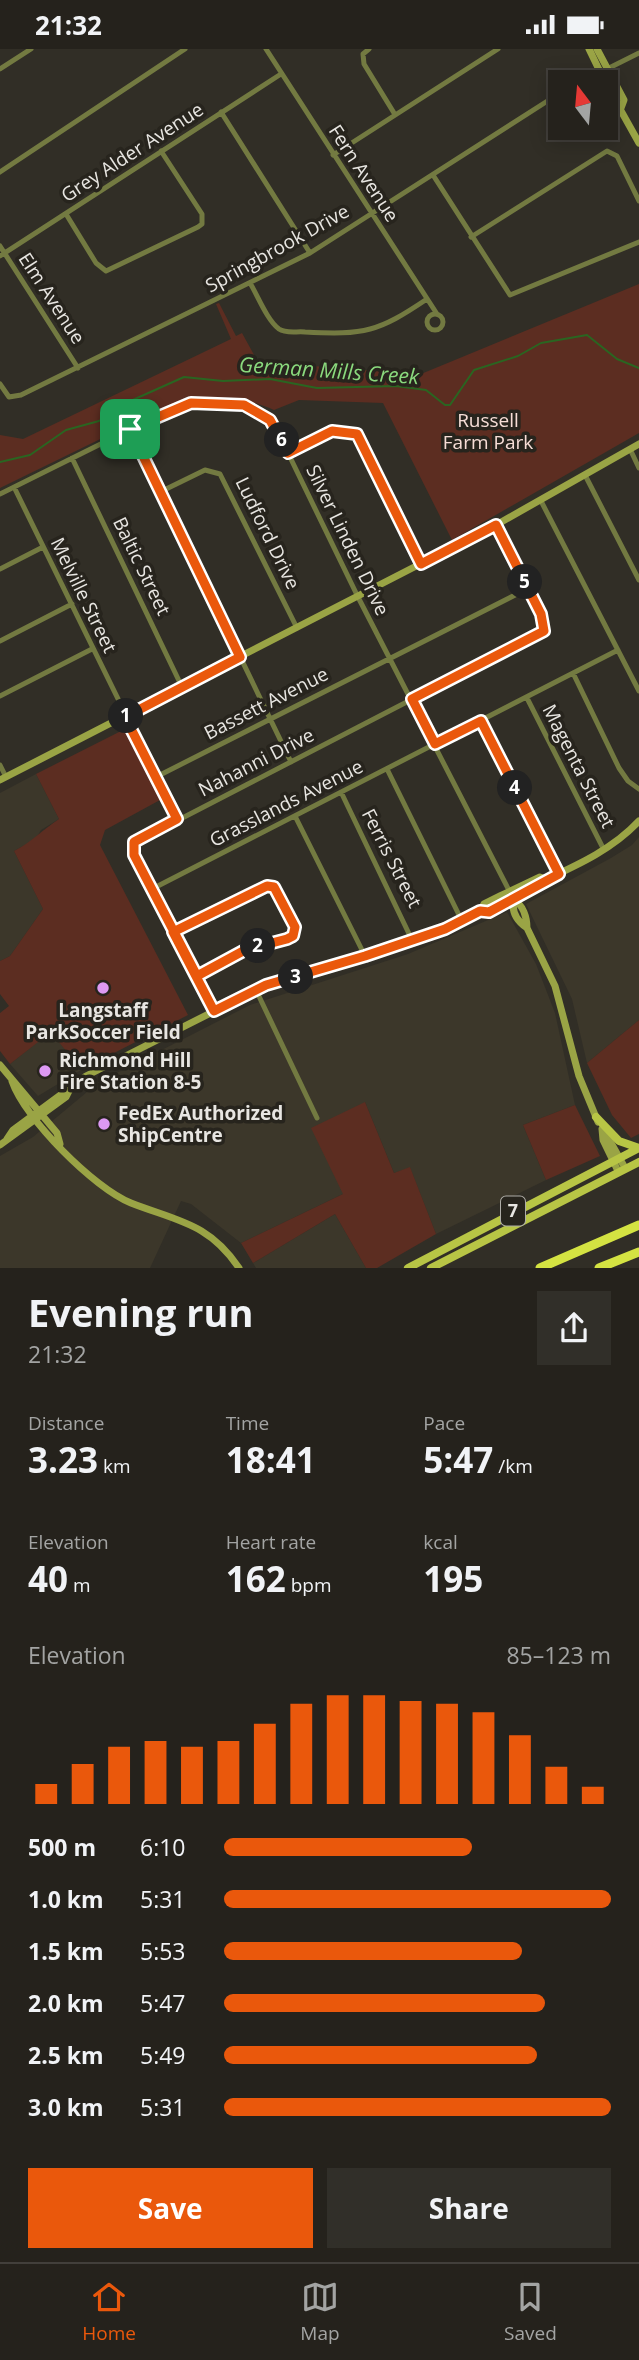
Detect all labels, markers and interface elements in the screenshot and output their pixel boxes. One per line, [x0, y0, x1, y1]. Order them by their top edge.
text: 21:32 [35, 7, 102, 43]
north arrow [548, 70, 618, 140]
map controls [548, 70, 618, 140]
street label: Grey Alder Avenue [56, 96, 208, 208]
street label: Fern Avenue [323, 119, 405, 227]
street label: Springbrook Drive [201, 198, 353, 298]
street label: Elm Avenue [13, 247, 91, 349]
water label: German Mills Creek [238, 350, 421, 390]
pin [100, 399, 160, 459]
park label: Russell Farm Park [443, 407, 533, 455]
icon: arrive [111, 410, 149, 448]
pin: 6 [264, 423, 300, 457]
text: 6 [276, 426, 287, 452]
street label: Silver Linden Drive [300, 460, 396, 620]
street label: Ludford Drive [230, 473, 306, 593]
street label: Baltic Street [107, 513, 177, 620]
street label: Melville Street [45, 533, 123, 657]
pin: 5 [508, 565, 542, 599]
text: 5 [519, 568, 530, 594]
street label: Bassett Avenue [199, 660, 333, 746]
pin: 1 [108, 699, 144, 733]
street label: Magenta Street [537, 700, 621, 833]
text: 1 [120, 702, 131, 728]
street label: Nahanni Drive [194, 722, 318, 802]
street label: Grasslands Avenue [205, 753, 367, 853]
pin: 4 [498, 771, 532, 805]
text: 4 [509, 774, 520, 800]
street label: Ferris Street [356, 804, 428, 912]
pin: 2 [240, 929, 276, 963]
text: 2 [252, 932, 263, 958]
pin: 3 [278, 960, 314, 995]
text: 3 [290, 963, 301, 989]
marker: Langstaff ParkSoccer Field [95, 980, 111, 996]
place label: Langstaff ParkSoccer Field [25, 997, 181, 1045]
place label: Richmond Hill Fire Station 8-5 [59, 1047, 201, 1095]
marker: Richmond Hill Fire Station 8-5 [37, 1063, 53, 1079]
place label: FedEx Authorized ShipCentre [118, 1100, 283, 1148]
marker: FedEx Authorized ShipCentre [96, 1116, 112, 1132]
road number: 7 [501, 1197, 525, 1225]
text: Evening run [28, 1286, 253, 1338]
button: share [537, 1291, 611, 1365]
text: 21:32 [28, 1338, 87, 1370]
text: Distance [28, 1410, 104, 1436]
text: Time [226, 1410, 269, 1436]
text: Pace [423, 1410, 465, 1436]
text: 3.23 [28, 1436, 98, 1483]
text: 18:41 [226, 1436, 316, 1483]
text: 5:47 [423, 1436, 493, 1483]
text: km [98, 1453, 131, 1479]
text: /km [493, 1453, 533, 1479]
text: Elevation [28, 1529, 109, 1555]
text: Heart rate [226, 1529, 316, 1555]
text: kcal [423, 1529, 458, 1555]
text: 40 [28, 1555, 68, 1602]
text: 162 [226, 1555, 286, 1602]
text: 195 [423, 1555, 483, 1602]
text: m [68, 1572, 91, 1598]
text: bpm [286, 1572, 331, 1598]
text: Elevation [28, 1639, 126, 1671]
text: 85–123 m [506, 1639, 611, 1671]
text: 500 m [28, 1831, 96, 1863]
text: 6:10 [140, 1831, 186, 1863]
text: 1.0 km [28, 1883, 104, 1915]
text: 5:31 [140, 1883, 186, 1915]
text: 1.5 km [28, 1935, 104, 1967]
text: 5:53 [140, 1935, 186, 1967]
text: 2.0 km [28, 1987, 104, 2019]
text: 5:47 [140, 1987, 186, 2019]
text: 2.5 km [28, 2039, 104, 2071]
text: 5:49 [140, 2039, 186, 2071]
text: 3.0 km [28, 2091, 104, 2123]
text: 5:31 [140, 2091, 186, 2123]
button: Save [28, 2168, 313, 2248]
button: Share [327, 2168, 611, 2248]
tab: Home [82, 2278, 136, 2346]
tab: Map [300, 2278, 340, 2346]
tab: Saved [504, 2278, 557, 2346]

